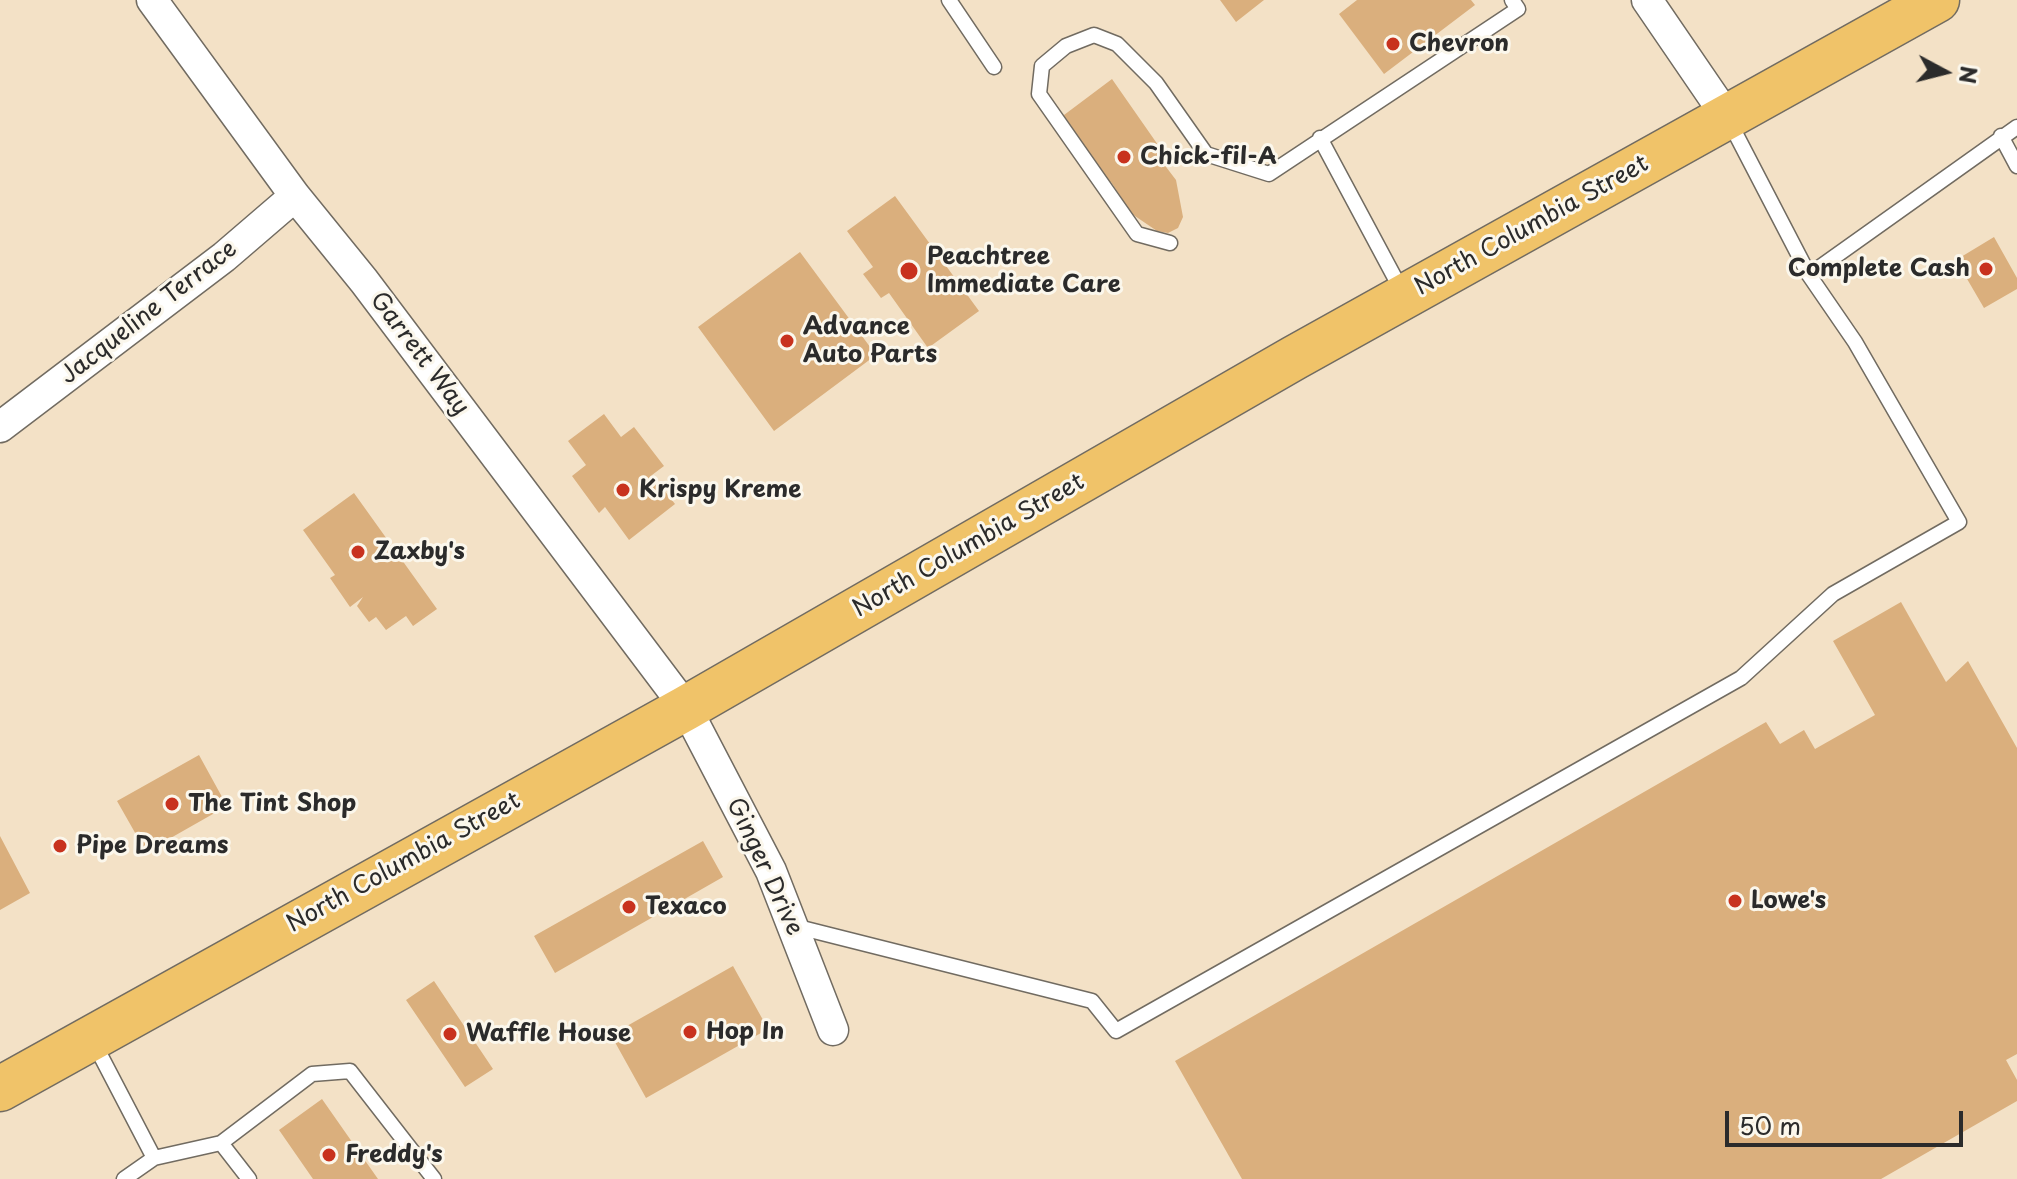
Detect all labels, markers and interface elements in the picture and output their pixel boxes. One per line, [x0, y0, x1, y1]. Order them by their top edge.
place label: Chevron [1409, 30, 1509, 58]
north arrow [1905, 32, 1985, 112]
marker: Chevron [1384, 35, 1402, 53]
text: N [1952, 64, 1987, 86]
place label: Chick-fil-A [1140, 143, 1277, 171]
marker: Chick-fil-A [1115, 148, 1133, 166]
street label: North Columbia Street [1410, 150, 1654, 302]
street label: Jacqueline Terrace [55, 235, 243, 391]
place label: Peachtree Immediate Care [927, 243, 1121, 299]
place label: Complete Cash [1788, 255, 1970, 283]
marker: Peachtree Immediate Care [898, 260, 920, 282]
marker: Complete Cash [1977, 260, 1995, 278]
street label: Garrett Way [363, 287, 475, 421]
place label: Advance Auto Parts [803, 313, 937, 369]
marker: Advance Auto Parts [778, 332, 796, 350]
street label: North Columbia Street [848, 468, 1090, 624]
place label: Krispy Kreme [639, 476, 801, 504]
marker: Krispy Kreme [614, 481, 632, 499]
place label: Zaxby's [374, 538, 465, 566]
marker: Zaxby's [349, 543, 367, 561]
street label: North Columbia Street [282, 787, 526, 939]
place label: The Tint Shop [188, 790, 356, 818]
street label: Ginger Drive [720, 794, 808, 940]
marker: The Tint Shop [163, 795, 181, 813]
place label: Pipe Dreams [76, 832, 229, 860]
marker: Pipe Dreams [51, 837, 69, 855]
place label: Lowe's [1751, 887, 1826, 915]
marker: Lowe's [1726, 892, 1744, 910]
place label: Texaco [645, 893, 727, 921]
marker: Texaco [620, 898, 638, 916]
place label: Hop In [706, 1018, 784, 1046]
place label: Waffle House [466, 1020, 631, 1048]
marker: Hop In [681, 1023, 699, 1041]
marker: Waffle House [441, 1025, 459, 1043]
scale bar [1729, 1095, 1967, 1145]
text: 50 m [1739, 1107, 1801, 1143]
place label: Freddy's [345, 1141, 443, 1169]
marker: Freddy's [320, 1146, 338, 1164]

